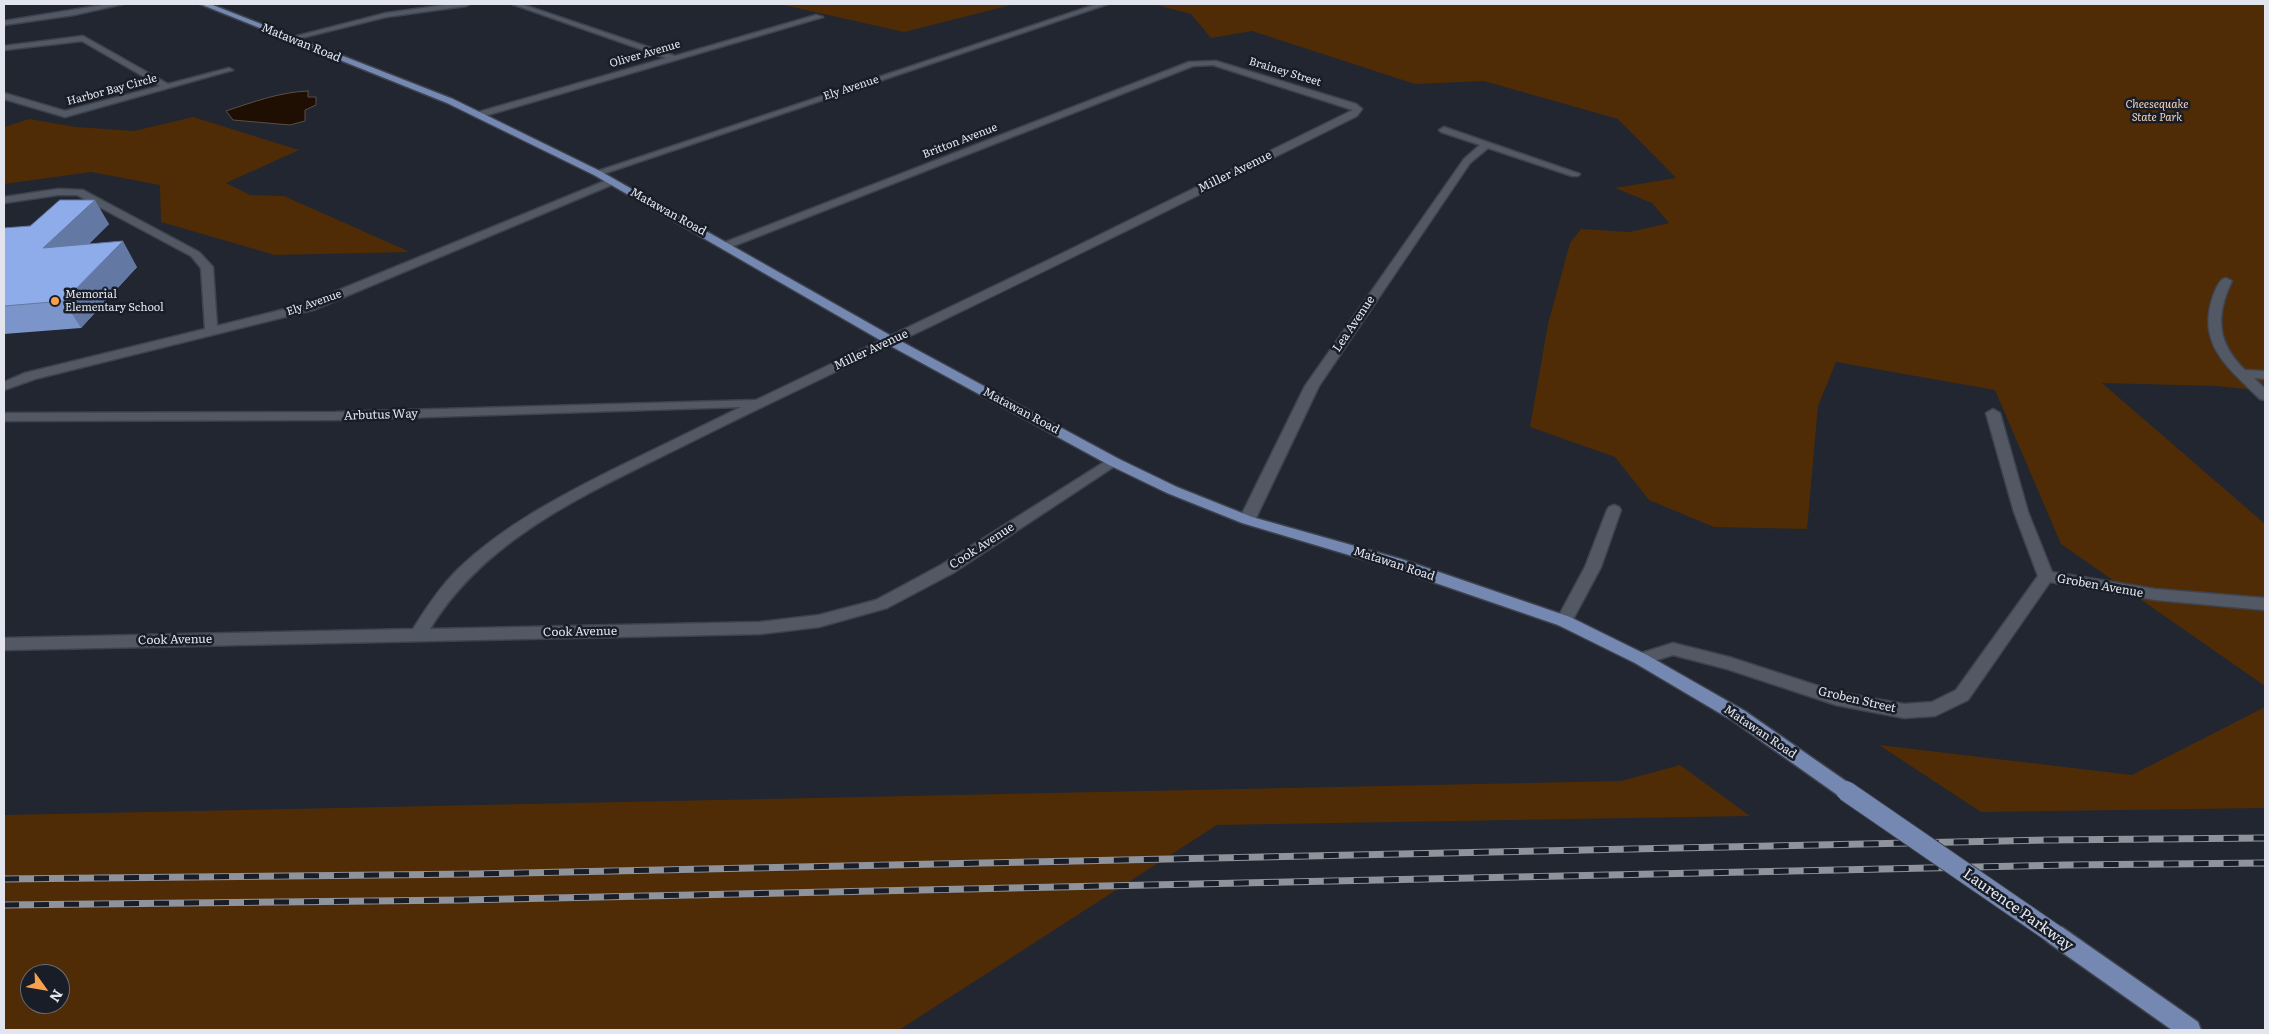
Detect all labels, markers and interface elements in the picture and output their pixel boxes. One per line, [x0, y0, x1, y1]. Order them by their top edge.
street label: Matawan Road [259, 20, 343, 66]
street label: Oliver Avenue [608, 38, 682, 70]
street label: Brainey Street [1247, 55, 1323, 89]
street label: Harbor Bay Circle [66, 72, 158, 108]
street label: Ely Avenue [822, 73, 880, 103]
park label: Cheesequake State Park [2126, 98, 2188, 124]
street label: Britton Avenue [921, 121, 999, 161]
street label: Miller Avenue [1196, 148, 1274, 196]
street label: Matawan Road [627, 185, 709, 239]
street label: Ely Avenue [285, 287, 343, 319]
place label: Memorial Elementary School [65, 288, 164, 314]
street label: Lea Avenue [1330, 293, 1378, 355]
marker: Memorial Elementary School [49, 295, 61, 307]
street label: Miller Avenue [832, 327, 910, 373]
street label: Matawan Road [980, 385, 1062, 437]
street label: Arbutus Way [344, 407, 418, 423]
street label: Cook Avenue [947, 520, 1017, 572]
street label: Matawan Road [1352, 544, 1436, 584]
street label: Groben Avenue [2056, 571, 2144, 601]
street label: Cook Avenue [543, 624, 617, 640]
street label: Cook Avenue [138, 632, 212, 648]
street label: Groben Street [1817, 684, 1897, 716]
street label: Matawan Road [1721, 702, 1799, 762]
street label: Laurence Parkway [1959, 865, 2077, 955]
north arrow [20, 964, 70, 1014]
text: N [45, 986, 68, 1007]

